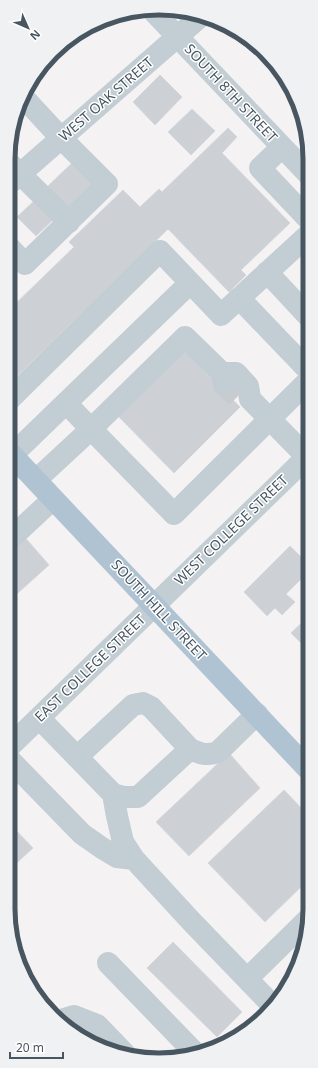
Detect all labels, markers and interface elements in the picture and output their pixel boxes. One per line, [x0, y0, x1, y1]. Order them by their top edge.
north arrow [8, 8, 48, 48]
text: N [27, 27, 44, 44]
street label: SOUTH 8TH STREET [181, 39, 282, 146]
street label: WEST OAK STREET [54, 52, 157, 145]
street label: WEST COLLEGE STREET [170, 470, 292, 589]
street label: SOUTH HILL STREET [108, 555, 211, 664]
street label: EAST COLLEGE STREET [30, 610, 149, 726]
scale bar [10, 1034, 63, 1060]
text: 20 m [16, 1039, 44, 1056]

